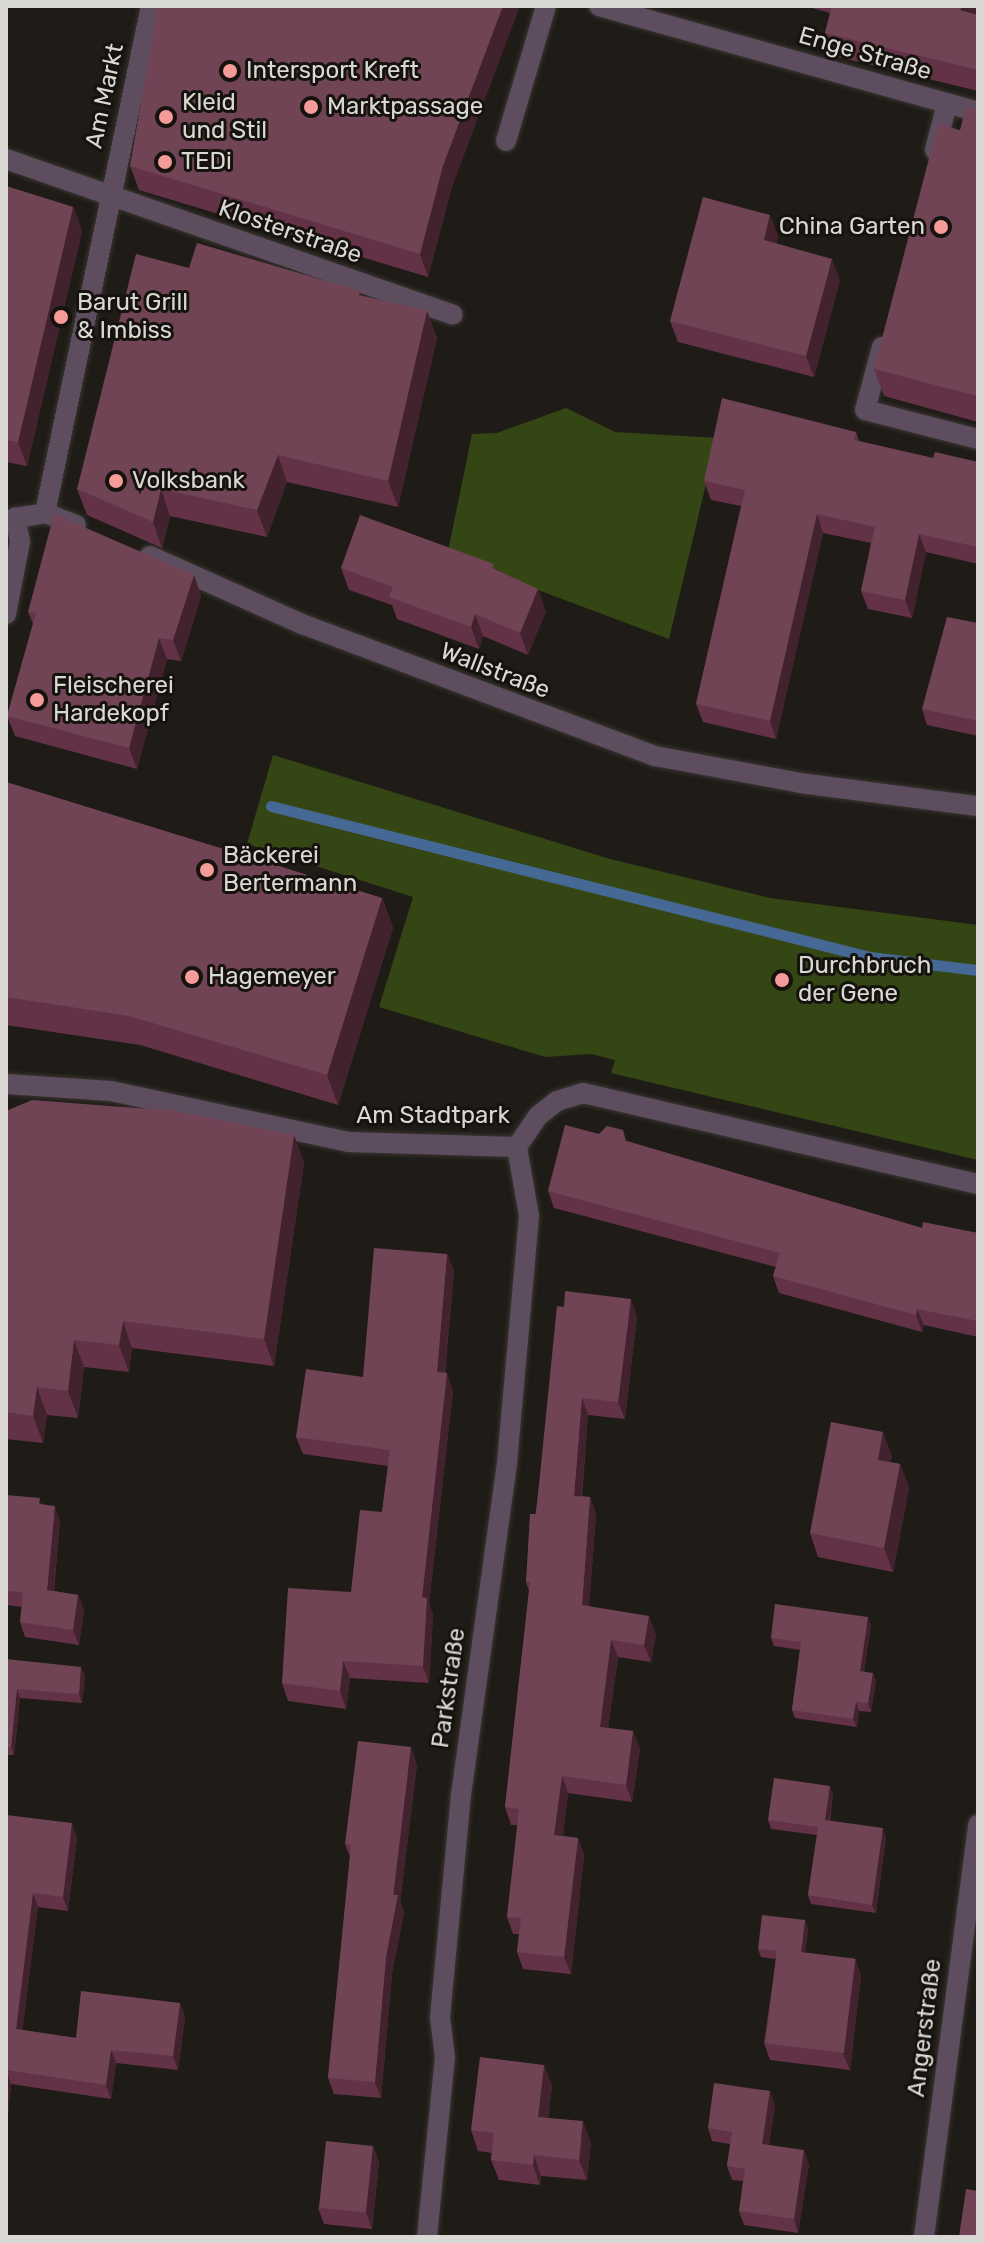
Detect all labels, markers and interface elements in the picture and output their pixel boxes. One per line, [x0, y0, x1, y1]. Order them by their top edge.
street label: Enge Straße [795, 21, 935, 87]
street label: Am Markt [80, 41, 130, 151]
place label: Intersport Kreft [246, 57, 419, 85]
marker: Intersport Kreft [221, 62, 239, 80]
place label: Kleid und Stil [182, 89, 267, 145]
place label: Marktpassage [327, 93, 483, 121]
marker: Marktpassage [302, 98, 320, 116]
marker: Kleid und Stil [157, 108, 175, 126]
place label: TEDi [181, 148, 232, 176]
marker: TEDi [156, 153, 174, 171]
street label: Klosterstraße [215, 194, 365, 270]
place label: China Garten [779, 213, 925, 241]
marker: China Garten [932, 218, 950, 236]
place label: Barut Grill & Imbiss [77, 289, 188, 345]
marker: Barut Grill & Imbiss [52, 308, 70, 326]
place label: Volksbank [132, 467, 245, 495]
marker: Volksbank [107, 472, 125, 490]
street label: Wallstraße [436, 637, 554, 705]
place label: Fleischerei Hardekopf [53, 672, 174, 728]
marker: Fleischerei Hardekopf [28, 691, 46, 709]
place label: Bäckerei Bertermann [223, 842, 357, 898]
marker: Bäckerei Bertermann [198, 861, 216, 879]
place label: Durchbruch der Gene [798, 952, 931, 1008]
place label: Hagemeyer [208, 963, 336, 991]
marker: Hagemeyer [183, 968, 201, 986]
marker: Durchbruch der Gene [773, 971, 791, 989]
street label: Am Stadtpark [356, 1102, 510, 1130]
street label: Parkstraße [426, 1626, 472, 1750]
street label: Angerstraße [902, 1957, 948, 2099]

